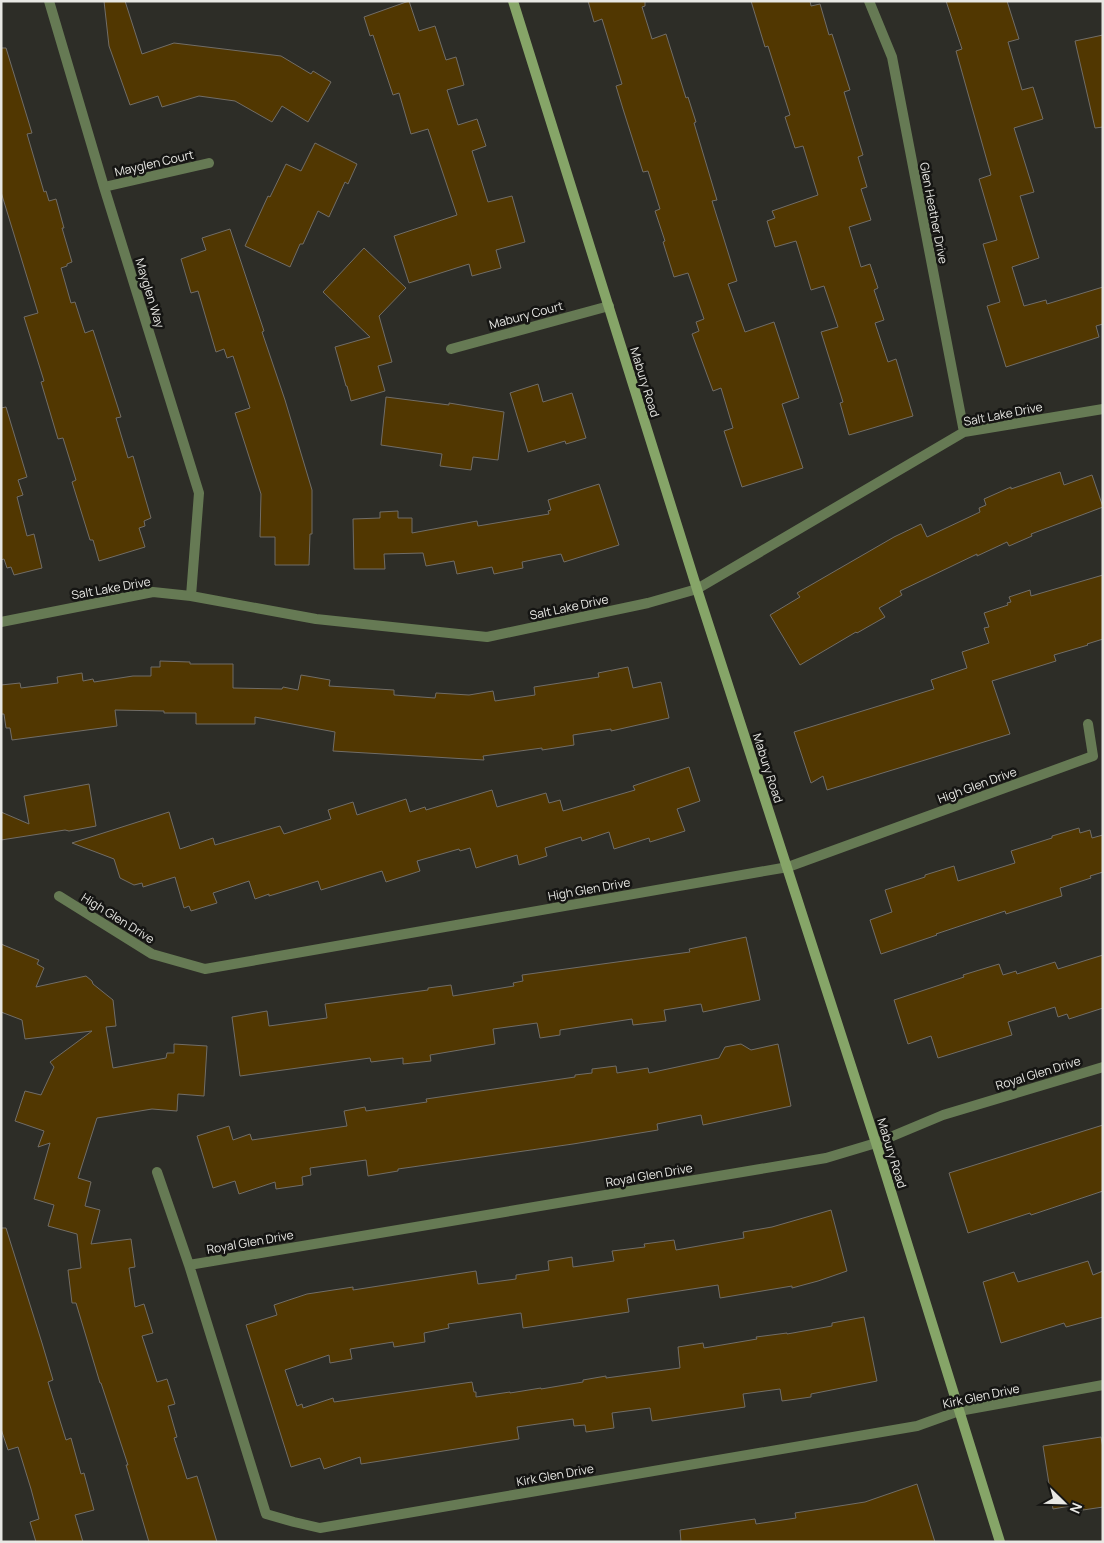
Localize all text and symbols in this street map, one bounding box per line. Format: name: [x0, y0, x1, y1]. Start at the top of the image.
street label: Mayglen Court: [113, 146, 195, 180]
street label: Glen Heather Drive: [916, 161, 952, 265]
street label: Mayglen Way: [131, 256, 169, 331]
street label: Mabury Court: [487, 297, 565, 333]
street label: Mabury Road: [626, 345, 664, 419]
street label: Salt Lake Drive: [962, 398, 1044, 430]
street label: Salt Lake Drive: [70, 573, 152, 603]
street label: Salt Lake Drive: [528, 590, 610, 624]
street label: Mabury Road: [749, 731, 787, 805]
street label: High Glen Drive: [935, 763, 1019, 807]
street label: High Glen Drive: [546, 873, 632, 905]
street label: High Glen Drive: [78, 889, 158, 947]
street label: Royal Glen Drive: [993, 1052, 1083, 1094]
street label: Mabury Road: [873, 1116, 911, 1190]
street label: Royal Glen Drive: [604, 1159, 694, 1191]
street label: Royal Glen Drive: [205, 1226, 295, 1258]
street label: Kirk Glen Drive: [941, 1380, 1021, 1412]
street label: Kirk Glen Drive: [515, 1460, 595, 1490]
north arrow: [1039, 1478, 1089, 1528]
text: N: [1066, 1500, 1087, 1517]

